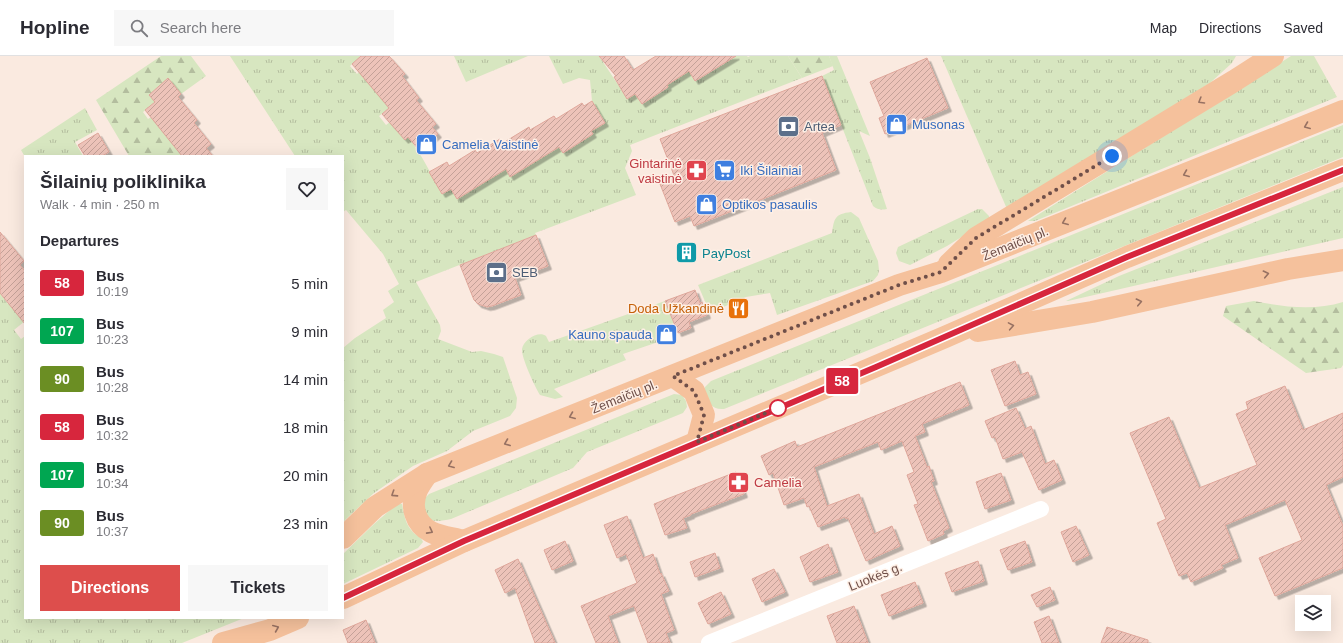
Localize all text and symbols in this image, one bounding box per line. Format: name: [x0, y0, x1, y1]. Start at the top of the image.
search box: [114, 10, 394, 46]
text: Hopline: [20, 17, 90, 38]
icon: search: [128, 17, 150, 39]
text: Search here: [160, 19, 241, 36]
text: Map: [1150, 20, 1177, 36]
text: Directions: [1199, 20, 1261, 36]
text: Saved: [1283, 20, 1323, 36]
one-way arrow: [1198, 97, 1205, 104]
shop icon: Musonas: [884, 111, 910, 137]
bank icon: Artea: [776, 113, 802, 139]
place label: Musonas: [912, 117, 965, 132]
place label: Artea: [804, 119, 836, 134]
one-way arrow: [1303, 121, 1310, 129]
shop icon: Camelia Vaistinė: [414, 131, 440, 157]
place label: Camelia Vaistinė: [442, 137, 539, 152]
your location: [1102, 146, 1122, 166]
place label: Gintarinė vaistinė: [629, 156, 682, 186]
pharmacy icon: Gintarinė vaistinė: [684, 157, 710, 183]
supermarket icon: Iki Šilainiai: [712, 157, 738, 183]
place label: Iki Šilainiai: [740, 163, 802, 178]
button: heart: [286, 168, 328, 210]
one-way arrow: [1183, 169, 1191, 177]
text: Šilainių poliklinika: [40, 171, 206, 192]
shop icon: Optikos pasaulis: [693, 191, 719, 217]
text: Walk · 4 min · 250 m: [40, 197, 159, 212]
place label: Optikos pasaulis: [722, 197, 818, 212]
one-way arrow: [1062, 218, 1069, 226]
street label: Žemaičių pl.: [980, 223, 1050, 264]
text: Departures: [40, 232, 119, 249]
building icon: PayPost: [673, 240, 699, 266]
place label: PayPost: [702, 246, 751, 261]
bank icon: SEB: [484, 259, 510, 285]
place label: SEB: [512, 265, 538, 280]
text: Bus: [96, 267, 124, 284]
one-way arrow: [1263, 271, 1269, 279]
text: 58: [54, 275, 70, 291]
text: 5 min: [291, 275, 328, 292]
text: 10:19: [96, 284, 129, 299]
restaurant icon: Doda Užkandinė: [726, 295, 752, 321]
one-way arrow: [1136, 298, 1142, 306]
place label: Doda Užkandinė: [628, 301, 724, 316]
text: Bus: [96, 315, 124, 332]
shop icon: Kauno spauda: [654, 321, 680, 347]
one-way arrow: [1008, 322, 1014, 331]
text: 107: [50, 323, 74, 339]
text: 9 min: [291, 323, 328, 340]
place label: Kauno spauda: [568, 327, 653, 342]
text: 10:23: [96, 332, 129, 347]
text: Bus: [96, 363, 124, 380]
line badge: 58: [824, 368, 860, 394]
text: 90: [54, 371, 70, 387]
text: 14 min: [283, 371, 328, 388]
text: 58: [834, 373, 850, 389]
street label: Žemaičių pl.: [589, 376, 659, 417]
text: 10:28: [96, 380, 129, 395]
unlabelled marker: [769, 399, 787, 417]
text: Bus: [96, 411, 124, 428]
one-way arrow: [569, 412, 576, 420]
text: 58: [54, 419, 70, 435]
text: 18 min: [283, 419, 328, 436]
text: 10:32: [96, 428, 129, 443]
one-way arrow: [504, 438, 511, 446]
text: Bus: [96, 459, 124, 476]
one-way arrow: [448, 460, 456, 468]
text: 107: [50, 467, 74, 483]
text: 20 min: [283, 467, 328, 484]
pharmacy icon: Camelia: [725, 469, 751, 495]
place label: Camelia: [754, 475, 802, 490]
text: 10:34: [96, 476, 129, 491]
one-way arrow: [391, 490, 398, 497]
text: Bus: [96, 507, 124, 524]
text: 90: [54, 515, 70, 531]
text: 23 min: [283, 515, 328, 532]
text: 10:37: [96, 524, 129, 539]
one-way arrow: [426, 526, 434, 534]
street label: Luokės g.: [846, 559, 904, 594]
button: Directions: [40, 565, 180, 611]
button: Tickets: [188, 565, 328, 611]
map controls: [1295, 595, 1331, 631]
button: layers: [1295, 595, 1331, 631]
one-way arrow: [271, 625, 279, 633]

